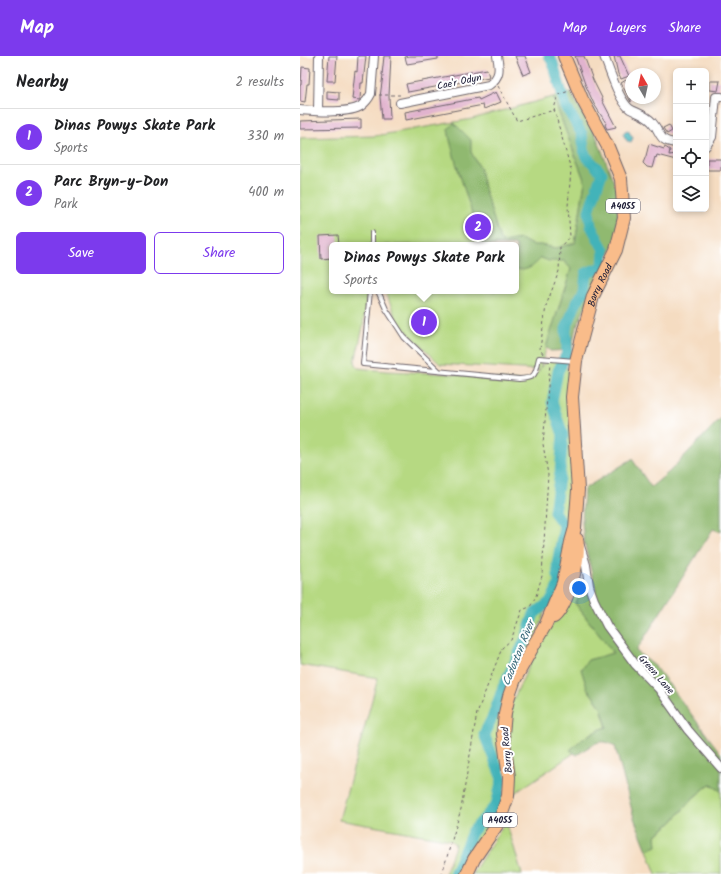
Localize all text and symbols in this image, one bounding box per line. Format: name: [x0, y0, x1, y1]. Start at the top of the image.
text: Map: [20, 13, 54, 43]
text: Map: [563, 17, 587, 39]
text: Layers: [609, 17, 647, 39]
text: Share: [669, 17, 701, 39]
north arrow: [625, 68, 661, 104]
map controls: [673, 68, 709, 212]
button: +: [673, 68, 709, 104]
text: Nearby: [16, 69, 68, 96]
street label: Cae'r Odyn: [435, 69, 483, 94]
text: 2 results: [236, 72, 284, 93]
button: −: [673, 104, 709, 140]
text: Dinas Powys Skate Park: [54, 114, 215, 138]
text: 1: [27, 126, 31, 147]
text: 330 m: [247, 126, 284, 147]
text: Sports: [54, 138, 88, 159]
button: locate: [673, 140, 709, 176]
text: Parc Bryn-y-Don: [54, 170, 168, 194]
button: layers: [673, 176, 709, 212]
text: 2: [25, 182, 33, 203]
text: 400 m: [248, 182, 284, 203]
text: Park: [54, 194, 78, 215]
road number: A4055: [606, 199, 640, 213]
pin: 2: [465, 212, 491, 242]
button: Save: [16, 232, 146, 274]
button: Share: [154, 232, 284, 274]
popup: [329, 242, 519, 294]
text: Dinas Powys Skate Park: [344, 246, 504, 270]
street label: Barry Road: [584, 260, 618, 309]
text: Sports: [344, 270, 377, 291]
pin: 1: [411, 307, 437, 337]
your location: [569, 578, 589, 598]
water label: Cadoxton River: [498, 616, 541, 689]
street label: Green Lane: [635, 651, 678, 698]
street label: Barry Road: [497, 725, 517, 774]
road number: A4055: [483, 813, 517, 827]

